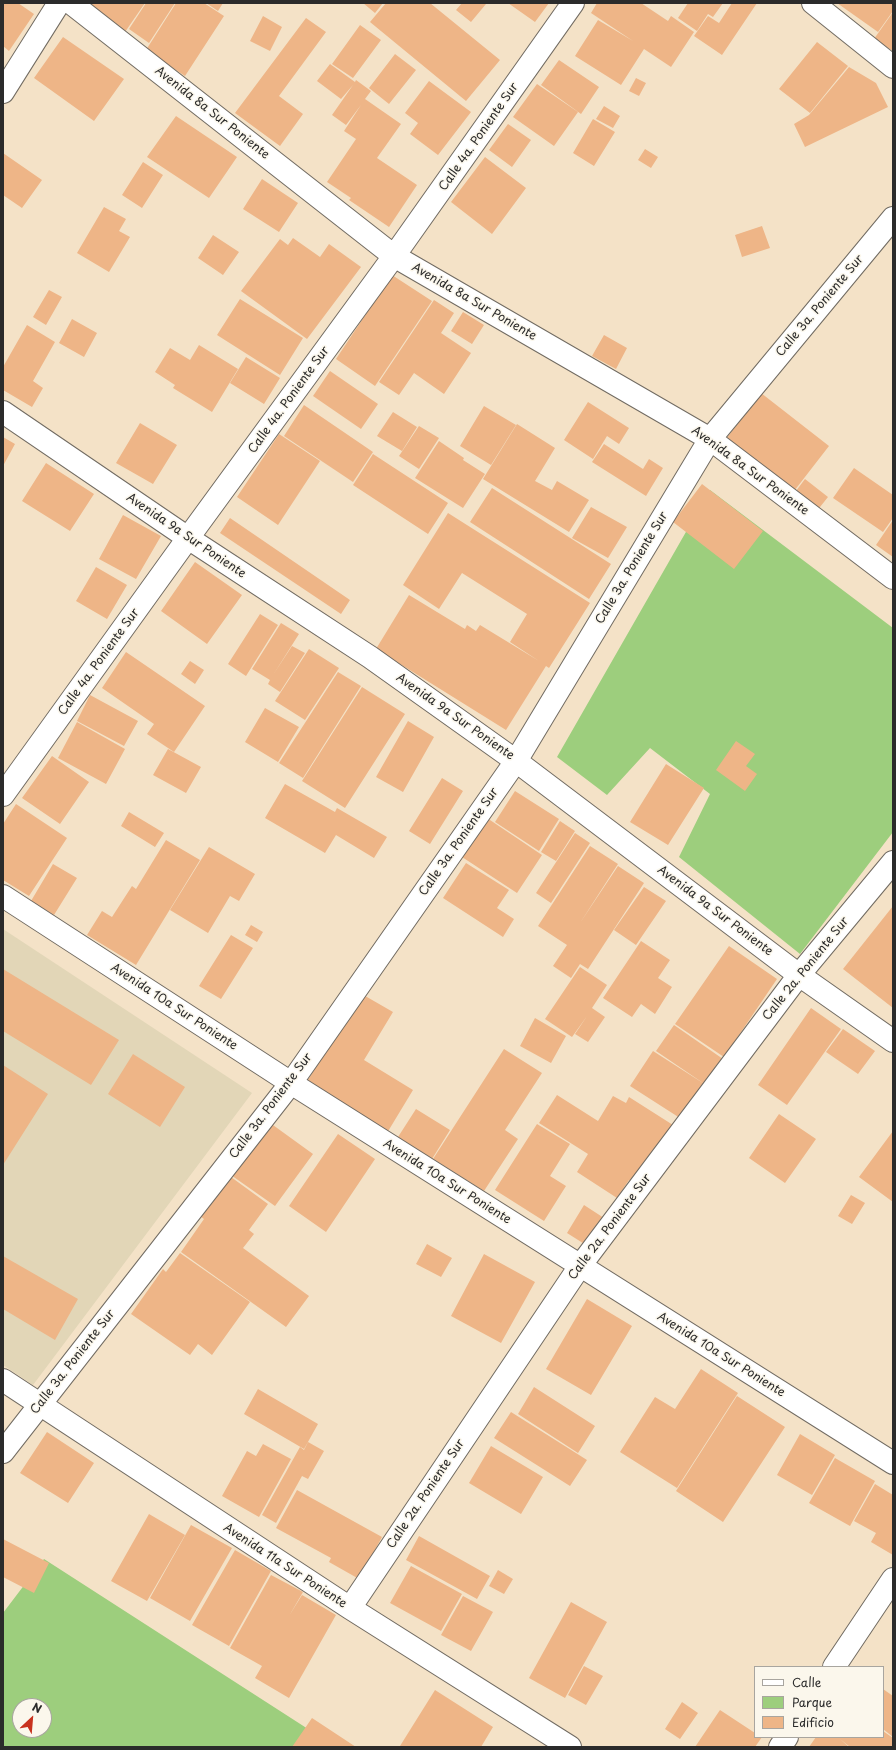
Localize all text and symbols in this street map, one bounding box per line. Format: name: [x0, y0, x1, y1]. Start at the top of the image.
street label: Avenida 8a Sur Poniente: [152, 64, 272, 162]
street label: Calle 4a. Poniente Sur: [436, 80, 522, 194]
street label: Calle 3a. Poniente Sur: [773, 252, 867, 360]
street label: Avenida 8a Sur Poniente: [409, 260, 539, 344]
street label: Calle 4a. Poniente Sur: [245, 344, 333, 456]
street label: Avenida 8a Sur Poniente: [689, 424, 811, 518]
street label: Avenida 9a Sur Poniente: [124, 491, 248, 581]
street label: Calle 3a. Poniente Sur: [593, 509, 671, 627]
street label: Calle 4a. Poniente Sur: [55, 606, 143, 718]
street label: Avenida 9a Sur Poniente: [393, 671, 517, 763]
street label: Calle 3a. Poniente Sur: [416, 785, 502, 899]
street label: Avenida 9a Sur Poniente: [654, 863, 776, 959]
street label: Calle 2a. Poniente Sur: [760, 914, 852, 1024]
street label: Avenida 10a Sur Poniente: [108, 961, 240, 1053]
street label: Calle 3a. Poniente Sur: [227, 1050, 315, 1162]
street label: Avenida 10a Sur Poniente: [380, 1137, 514, 1227]
street label: Calle 2a. Poniente Sur: [566, 1171, 654, 1283]
street label: Calle 3a. Poniente Sur: [28, 1307, 118, 1417]
street label: Avenida 10a Sur Poniente: [654, 1310, 788, 1400]
street label: Calle 2a. Poniente Sur: [384, 1437, 468, 1551]
street label: Avenida 11a Sur Poniente: [221, 1521, 349, 1611]
legend: [754, 1666, 884, 1738]
text: Calle: [792, 1673, 821, 1691]
text: Parque: [792, 1693, 832, 1711]
north arrow: [12, 1698, 52, 1738]
text: N: [29, 1698, 45, 1717]
text: Edificio: [792, 1713, 834, 1731]

